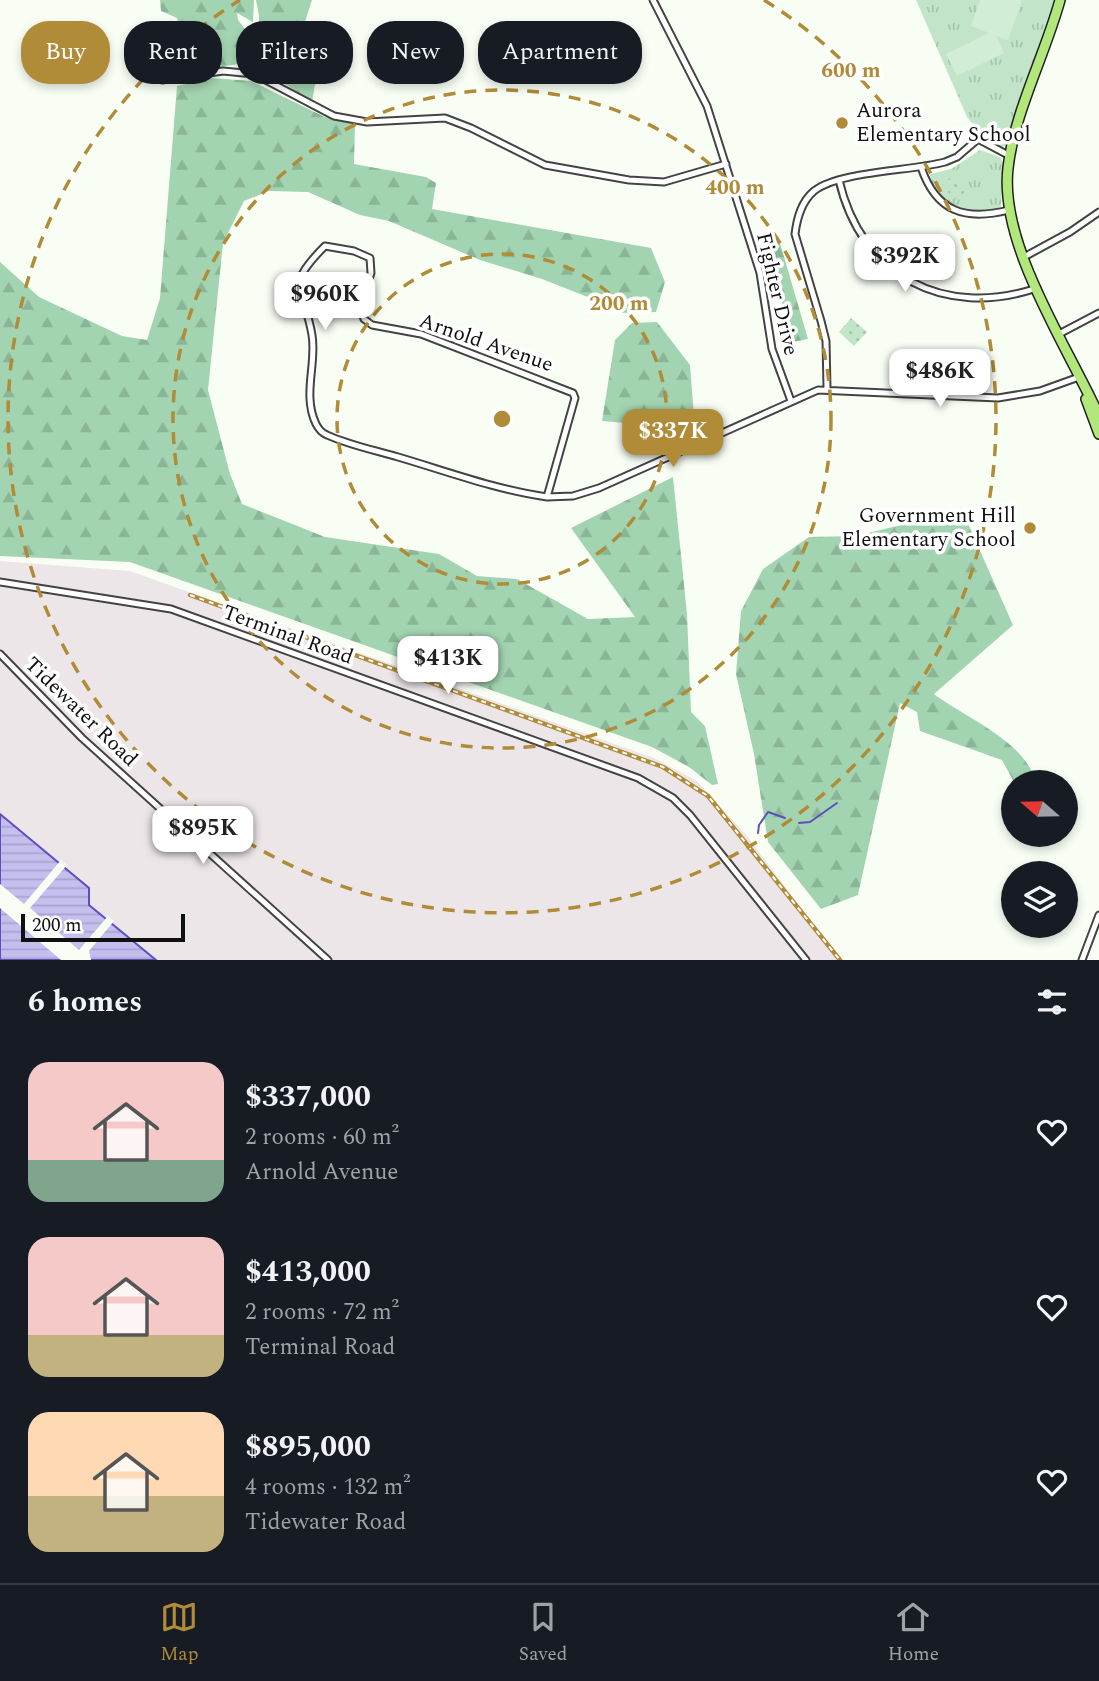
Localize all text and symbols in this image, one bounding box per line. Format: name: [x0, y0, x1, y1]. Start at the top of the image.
chip: Buy: [21, 21, 110, 84]
chip: Rent: [124, 21, 222, 84]
chip: Filters: [236, 21, 353, 84]
chip: New: [367, 21, 464, 84]
chip: Apartment: [478, 21, 642, 84]
text: 600 m: [821, 55, 881, 87]
place label: Aurora Elementary School: [856, 95, 1031, 151]
marker: Aurora Elementary School: [834, 115, 850, 131]
text: 400 m: [705, 172, 765, 204]
street label: Fighter Drive: [747, 229, 807, 359]
pin: $392K: [856, 234, 954, 294]
text: $392K: [870, 239, 940, 274]
pin: $960K: [276, 272, 374, 332]
text: $960K: [290, 277, 360, 312]
text: 200 m: [589, 288, 649, 320]
street label: Arnold Avenue: [415, 305, 557, 381]
pin: $486K: [891, 350, 989, 409]
text: $486K: [905, 354, 975, 389]
centre of rings: [490, 407, 514, 431]
pin: $337K: [624, 410, 722, 469]
text: $337K: [638, 414, 708, 449]
place label: Government Hill Elementary School: [841, 500, 1016, 556]
marker: Government Hill Elementary School: [1022, 520, 1038, 536]
street label: Terminal Road: [218, 597, 358, 673]
pin: $413K: [399, 636, 497, 696]
text: $413K: [413, 641, 483, 676]
street label: Tidewater Road: [17, 649, 145, 775]
north arrow: [1001, 770, 1078, 847]
map controls: [1001, 770, 1078, 938]
pin: $895K: [154, 806, 252, 866]
text: $895K: [168, 811, 238, 846]
button: layers: [1001, 861, 1078, 938]
scale bar: [21, 911, 186, 943]
text: 200 m: [32, 911, 82, 940]
text: 6 homes: [28, 979, 142, 1025]
icon: filters: [1033, 983, 1071, 1021]
text: $337,000: [245, 1074, 371, 1120]
icon: home: [84, 1090, 168, 1174]
icon: heart: [1033, 1113, 1071, 1151]
text: 2 rooms · 60 m²: [245, 1120, 399, 1155]
text: Arnold Avenue: [245, 1155, 398, 1190]
text: $413,000: [245, 1249, 371, 1295]
icon: home: [84, 1265, 168, 1349]
icon: heart: [1033, 1288, 1071, 1326]
text: 2 rooms · 72 m²: [245, 1295, 399, 1330]
text: Terminal Road: [245, 1330, 395, 1365]
text: $895,000: [245, 1424, 371, 1470]
icon: home: [84, 1440, 168, 1524]
icon: heart: [1033, 1463, 1071, 1501]
text: 4 rooms · 132 m²: [245, 1470, 411, 1505]
text: Tidewater Road: [245, 1505, 406, 1540]
tab: Map: [160, 1598, 198, 1669]
tab: Saved: [519, 1598, 567, 1669]
tab: Home: [888, 1598, 939, 1669]

